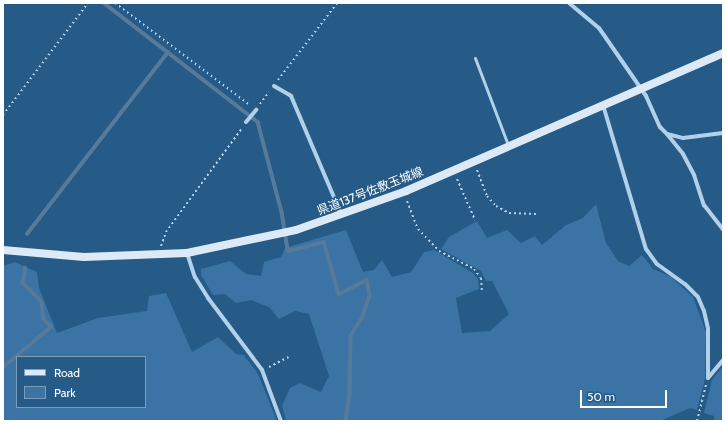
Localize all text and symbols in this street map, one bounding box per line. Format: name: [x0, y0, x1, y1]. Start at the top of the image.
street label: 県道137号佐敷玉城線: [315, 164, 425, 218]
legend: [16, 356, 146, 408]
text: Road: [54, 365, 80, 380]
scale bar: [582, 382, 669, 408]
text: Park: [54, 385, 76, 400]
text: 50 m: [587, 389, 615, 404]

